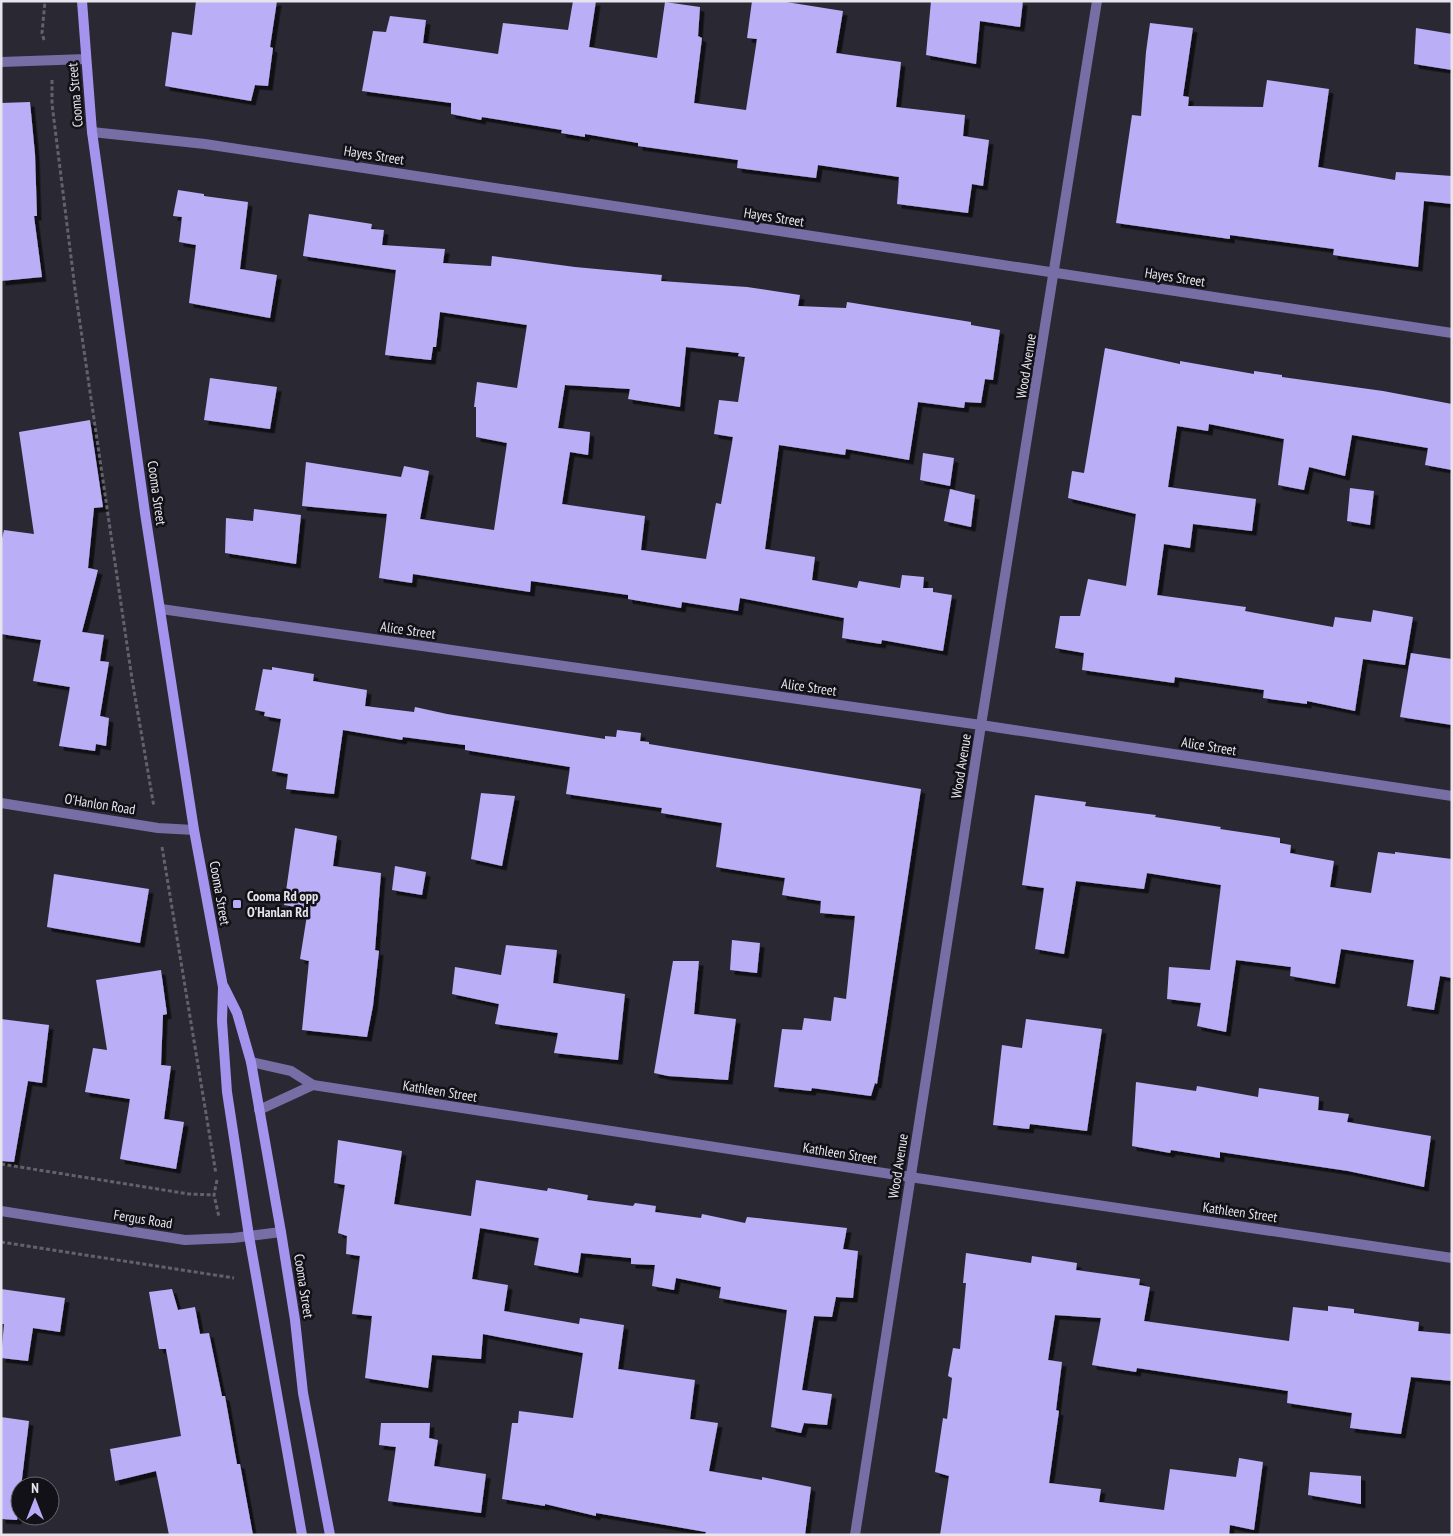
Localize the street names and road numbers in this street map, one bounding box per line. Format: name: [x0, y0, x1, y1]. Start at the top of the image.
street label: Cooma Street: [63, 62, 87, 128]
street label: Hayes Street: [343, 141, 406, 169]
street label: Hayes Street: [743, 203, 806, 231]
street label: Hayes Street: [1144, 263, 1207, 291]
street label: Wood Avenue: [1012, 332, 1040, 400]
street label: Cooma Street: [144, 460, 170, 526]
street label: Alice Street: [379, 617, 437, 643]
street label: Alice Street: [780, 674, 838, 700]
street label: Wood Avenue: [947, 732, 975, 800]
street label: Alice Street: [1180, 733, 1238, 759]
street label: O'Hanlon Road: [63, 790, 137, 818]
street label: Cooma Street: [206, 860, 235, 927]
street label: Kathleen Street: [402, 1076, 479, 1106]
street label: Wood Avenue: [884, 1132, 912, 1200]
street label: Kathleen Street: [802, 1138, 879, 1168]
street label: Kathleen Street: [1202, 1198, 1279, 1226]
street label: Fergus Road: [112, 1205, 174, 1233]
street label: Cooma Street: [290, 1253, 318, 1320]

